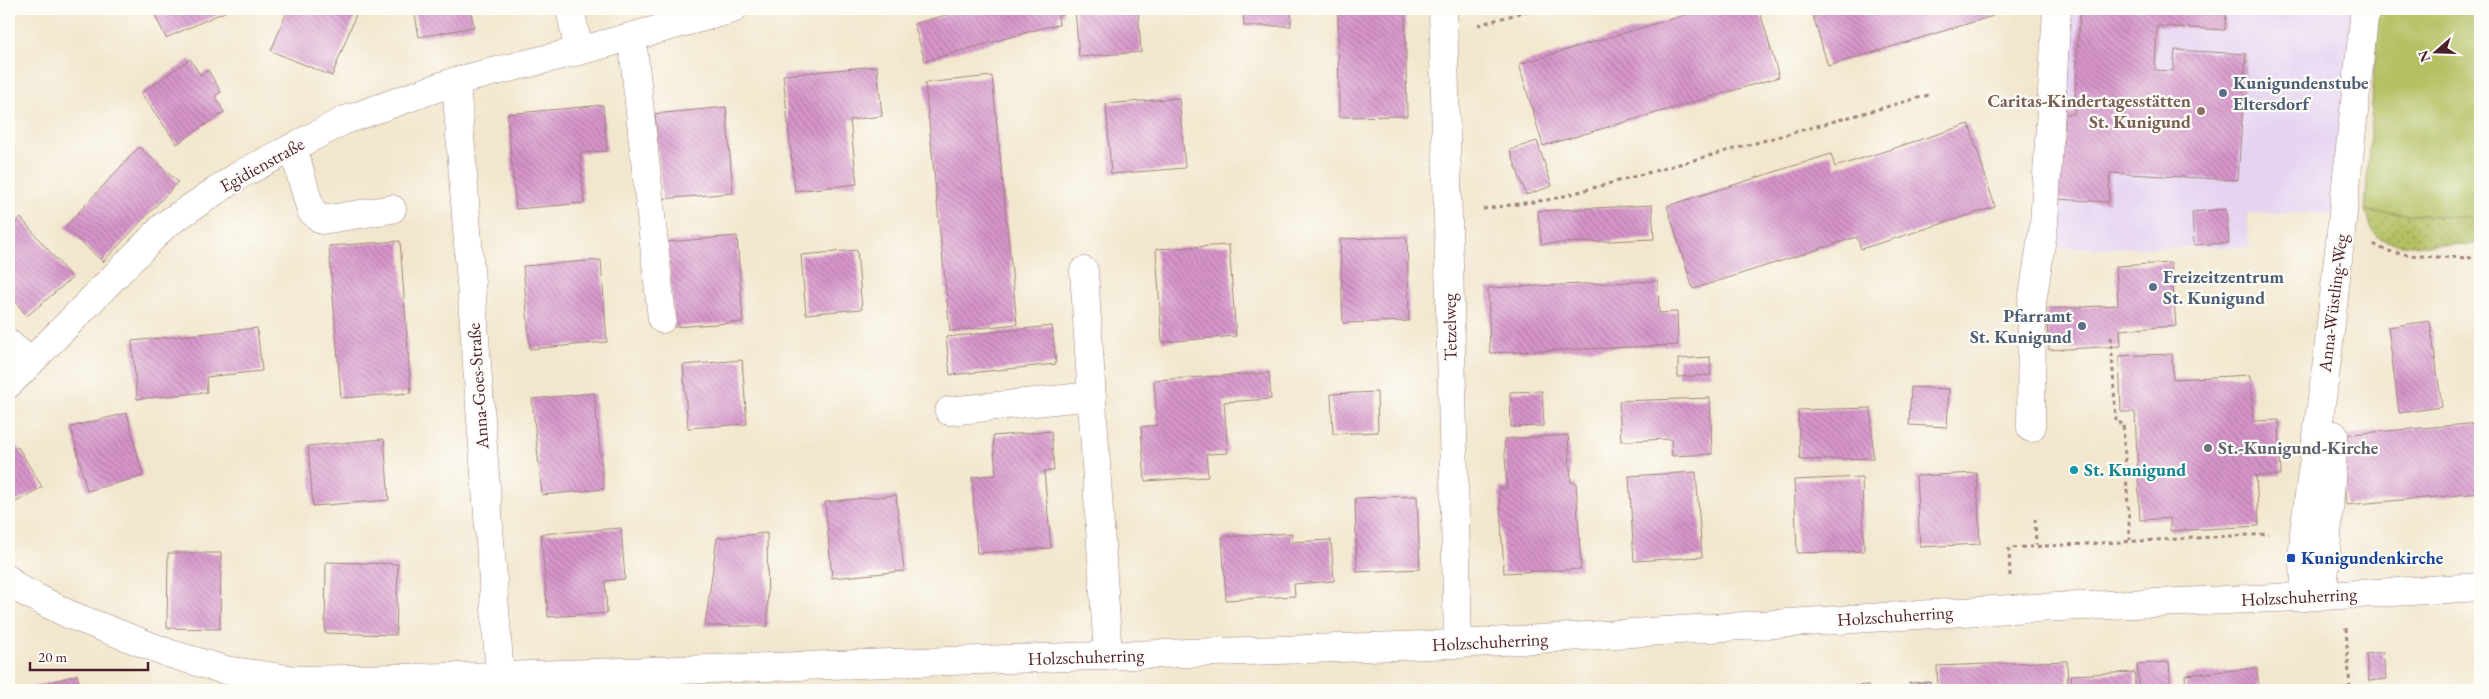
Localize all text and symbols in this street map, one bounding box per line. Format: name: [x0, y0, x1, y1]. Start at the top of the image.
north arrow: [2412, 28, 2462, 78]
text: N: [2413, 47, 2434, 65]
place label: Kunigundenstube Eltersdorf: [2233, 71, 2369, 115]
marker: Kunigundenstube Eltersdorf: [2217, 87, 2229, 99]
place label: Caritas-Kindertagesstätten St. Kunigund: [1987, 89, 2191, 133]
marker: Caritas-Kindertagesstätten St. Kunigund: [2195, 105, 2207, 117]
street label: Egidienstraße: [215, 132, 308, 197]
street label: Anna-Wüstling-Weg: [2312, 232, 2352, 374]
place label: Freizeitzentrum St. Kunigund: [2163, 265, 2284, 309]
marker: Freizeitzentrum St. Kunigund: [2147, 281, 2159, 293]
street label: Tetzelweg: [1437, 293, 1462, 361]
place label: Pfarramt St. Kunigund: [1970, 304, 2072, 348]
marker: Pfarramt St. Kunigund: [2076, 320, 2088, 332]
street label: Anna-Goes-Straße: [462, 322, 493, 451]
place label: St.-Kunigund-Kirche: [2218, 436, 2379, 459]
marker: St.-Kunigund-Kirche: [2202, 442, 2214, 454]
place label: St. Kunigund: [2084, 458, 2186, 481]
marker: St. Kunigund: [2068, 464, 2080, 476]
place label: Kunigundenkirche: [2301, 546, 2444, 569]
marker: Kunigundenkirche: [2285, 552, 2297, 564]
street label: Holzschuherring: [2240, 582, 2358, 611]
street label: Holzschuherring: [1836, 600, 1954, 631]
street label: Holzschuherring: [1431, 627, 1549, 656]
scale bar: [30, 639, 148, 671]
street label: Holzschuherring: [1027, 643, 1145, 670]
text: 20 m: [38, 647, 67, 666]

